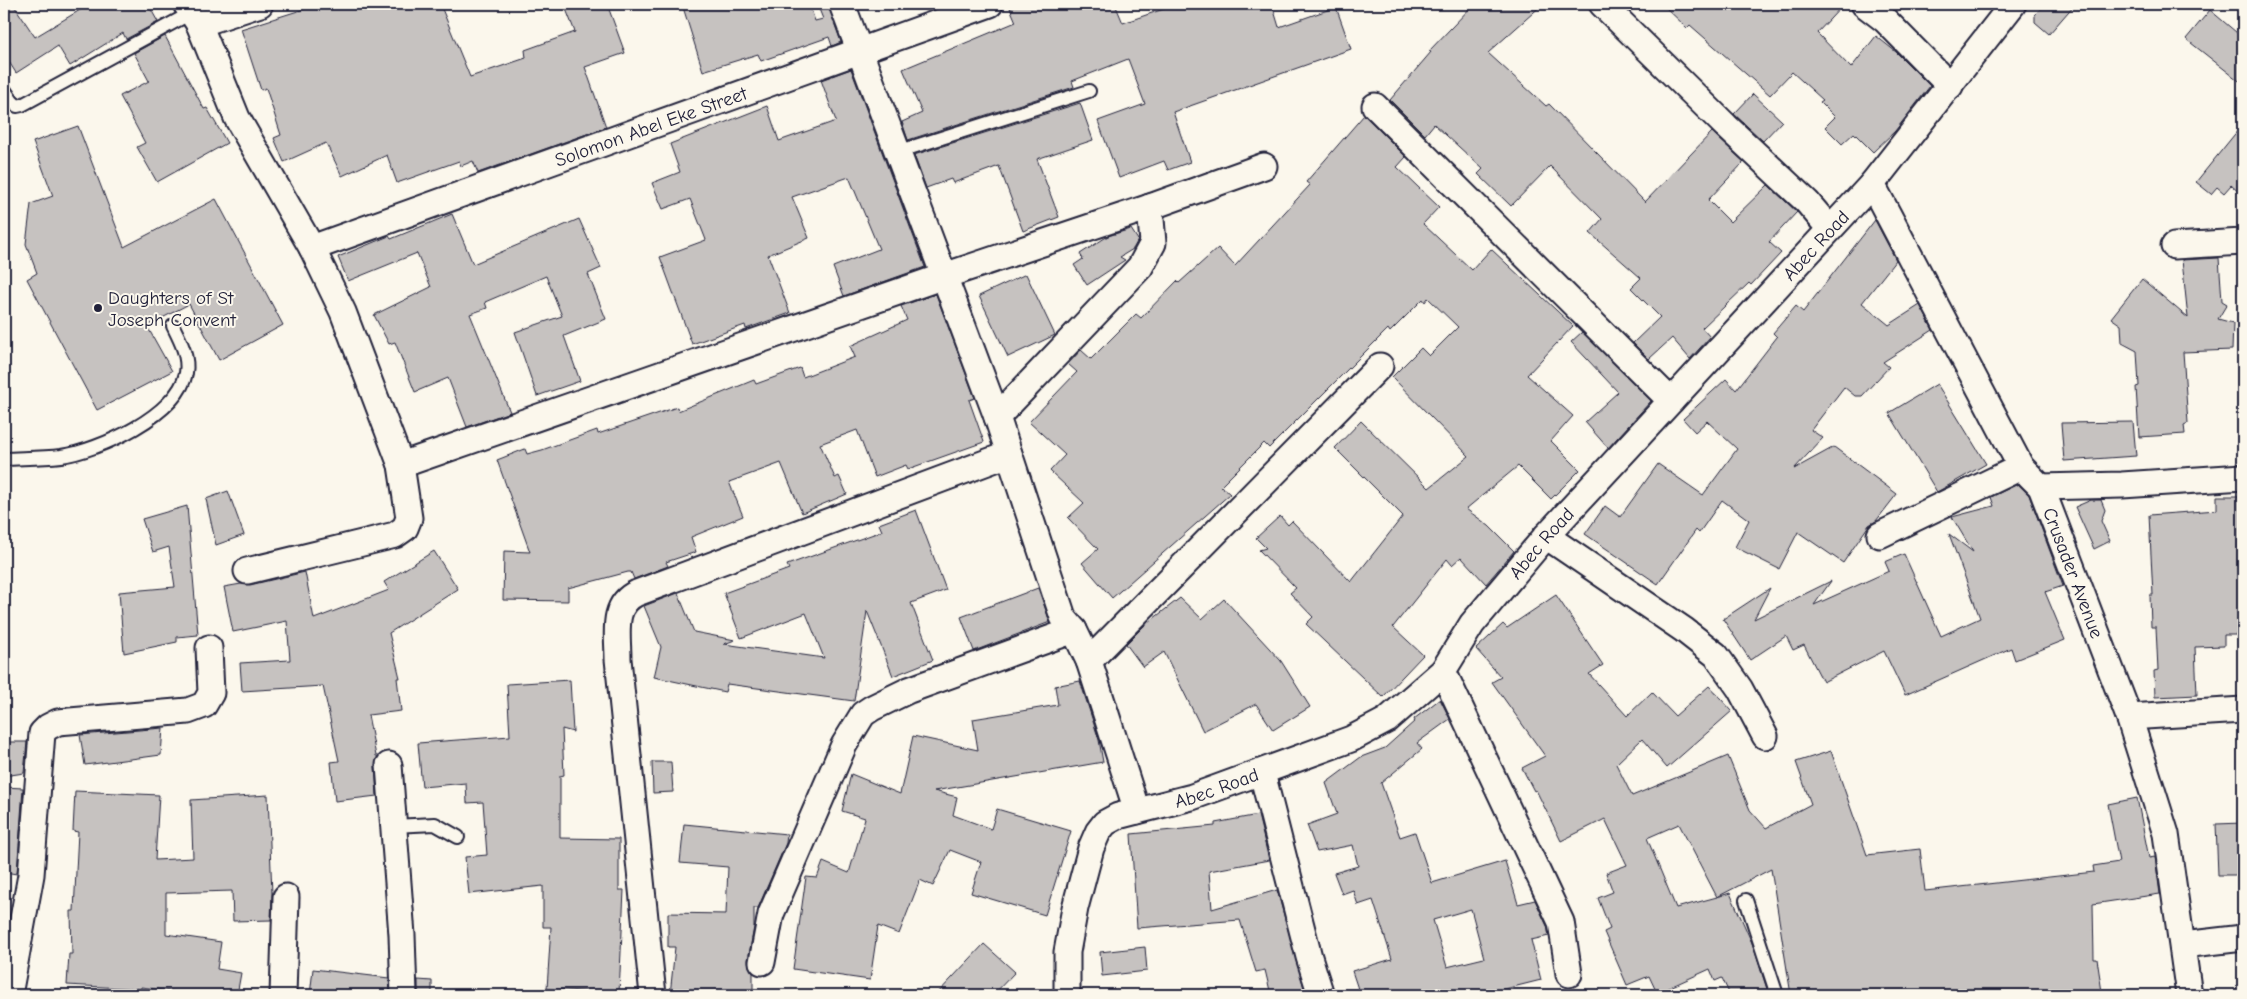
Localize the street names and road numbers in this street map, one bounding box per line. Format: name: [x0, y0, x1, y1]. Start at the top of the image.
street label: Solomon Abel Eke Street: [552, 82, 751, 172]
street label: Abec Road: [1778, 206, 1854, 285]
street label: Abec Road: [1505, 503, 1579, 584]
street label: Crusader Avenue: [2038, 505, 2108, 642]
street label: Abec Road: [1173, 764, 1262, 813]

